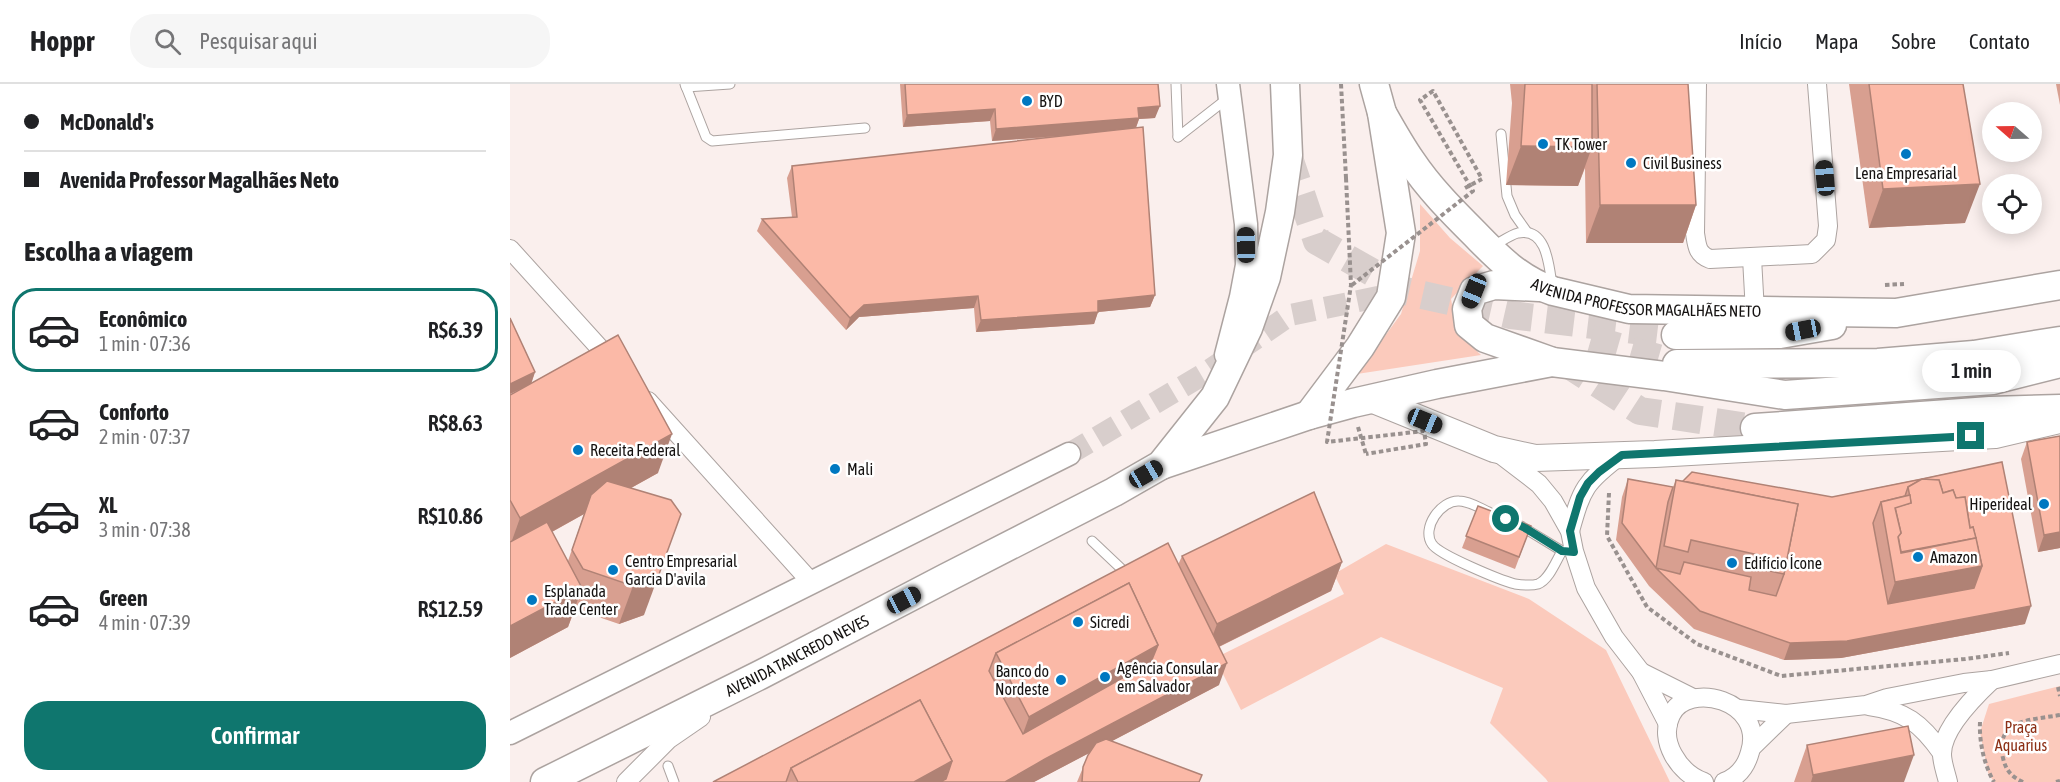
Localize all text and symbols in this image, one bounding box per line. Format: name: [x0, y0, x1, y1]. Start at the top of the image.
search box: [130, 14, 550, 68]
text: Hoppr: [30, 25, 94, 57]
icon: search: [151, 25, 184, 58]
text: Pesquisar aqui: [199, 28, 318, 54]
text: Início: [1739, 29, 1782, 53]
text: Mapa: [1815, 29, 1859, 53]
text: Sobre: [1892, 29, 1936, 53]
text: Contato: [1969, 29, 2030, 53]
place label: BYD: [1039, 92, 1063, 110]
marker: BYD: [1020, 94, 1034, 108]
north arrow: [1982, 102, 2042, 162]
map controls: [1982, 102, 2042, 234]
text: McDonald's: [60, 109, 154, 135]
place label: TK Tower: [1555, 135, 1607, 153]
marker: TK Tower: [1536, 137, 1550, 151]
marker: Lena Empresarial: [1899, 147, 1913, 161]
place label: Civil Business: [1643, 154, 1722, 172]
marker: Civil Business: [1624, 156, 1638, 170]
car: [1814, 159, 1836, 197]
place label: Lena Empresarial: [1855, 164, 1958, 183]
text: Avenida Professor Magalhães Neto: [60, 167, 339, 193]
button: locate: [1982, 174, 2042, 234]
car: [1237, 227, 1255, 263]
text: Escolha a viagem: [24, 236, 193, 267]
car: [1459, 271, 1489, 311]
street label: AVENIDA PROFESSOR MAGALHÃES NETO: [1529, 274, 1761, 320]
icon: car: [27, 303, 81, 357]
text: Econômico: [99, 306, 187, 332]
text: R$6.39: [428, 317, 483, 343]
car: [1784, 318, 1822, 342]
text: 1 min · 07:36: [99, 332, 191, 355]
callout: 1 min: [1922, 349, 2020, 391]
text: 1 min: [1951, 359, 1992, 382]
icon: car: [27, 396, 81, 450]
text: Conforto: [99, 399, 169, 425]
car: [1405, 406, 1445, 436]
text: R$8.63: [428, 410, 483, 436]
route end: [1957, 422, 1984, 449]
text: 2 min · 07:37: [99, 425, 191, 448]
place label: Receita Federal: [590, 441, 681, 459]
marker: Receita Federal: [571, 443, 585, 457]
car: [1126, 457, 1166, 491]
place label: Mali: [847, 460, 873, 478]
marker: Mali: [828, 462, 842, 476]
icon: car: [27, 489, 81, 543]
text: XL: [99, 492, 117, 518]
place label: Hiperideal: [1969, 495, 2033, 514]
marker: Hiperideal: [2037, 497, 2051, 511]
text: R$10.86: [417, 503, 483, 529]
route start: [1492, 505, 1519, 532]
text: 3 min · 07:38: [99, 518, 191, 541]
place label: Amazon: [1930, 548, 1978, 566]
marker: Amazon: [1911, 550, 1925, 564]
place label: Centro Empresarial Garcia D'avila: [625, 552, 738, 588]
place label: Edifício Ícone: [1744, 554, 1822, 572]
marker: Edifício Ícone: [1725, 556, 1739, 570]
marker: Centro Empresarial Garcia D'avila: [606, 563, 620, 577]
icon: car: [27, 582, 81, 636]
place label: Esplanada Trade Center: [544, 582, 618, 618]
car: [884, 584, 924, 616]
text: Green: [99, 585, 148, 611]
marker: Esplanada Trade Center: [525, 593, 539, 607]
text: R$12.59: [417, 596, 483, 622]
text: 4 min · 07:39: [99, 611, 191, 634]
street label: AVENIDA TANCREDO NEVES: [722, 611, 872, 700]
place label: Sicredi: [1090, 613, 1130, 631]
marker: Sicredi: [1071, 615, 1085, 629]
place label: Agência Consular em Salvador: [1117, 659, 1218, 695]
place label: Banco do Nordeste: [995, 662, 1049, 698]
marker: Agência Consular em Salvador: [1098, 670, 1112, 684]
marker: Banco do Nordeste: [1054, 673, 1068, 687]
button: Confirmar: [24, 701, 486, 770]
park label: Praça Aquarius: [1995, 718, 2048, 755]

